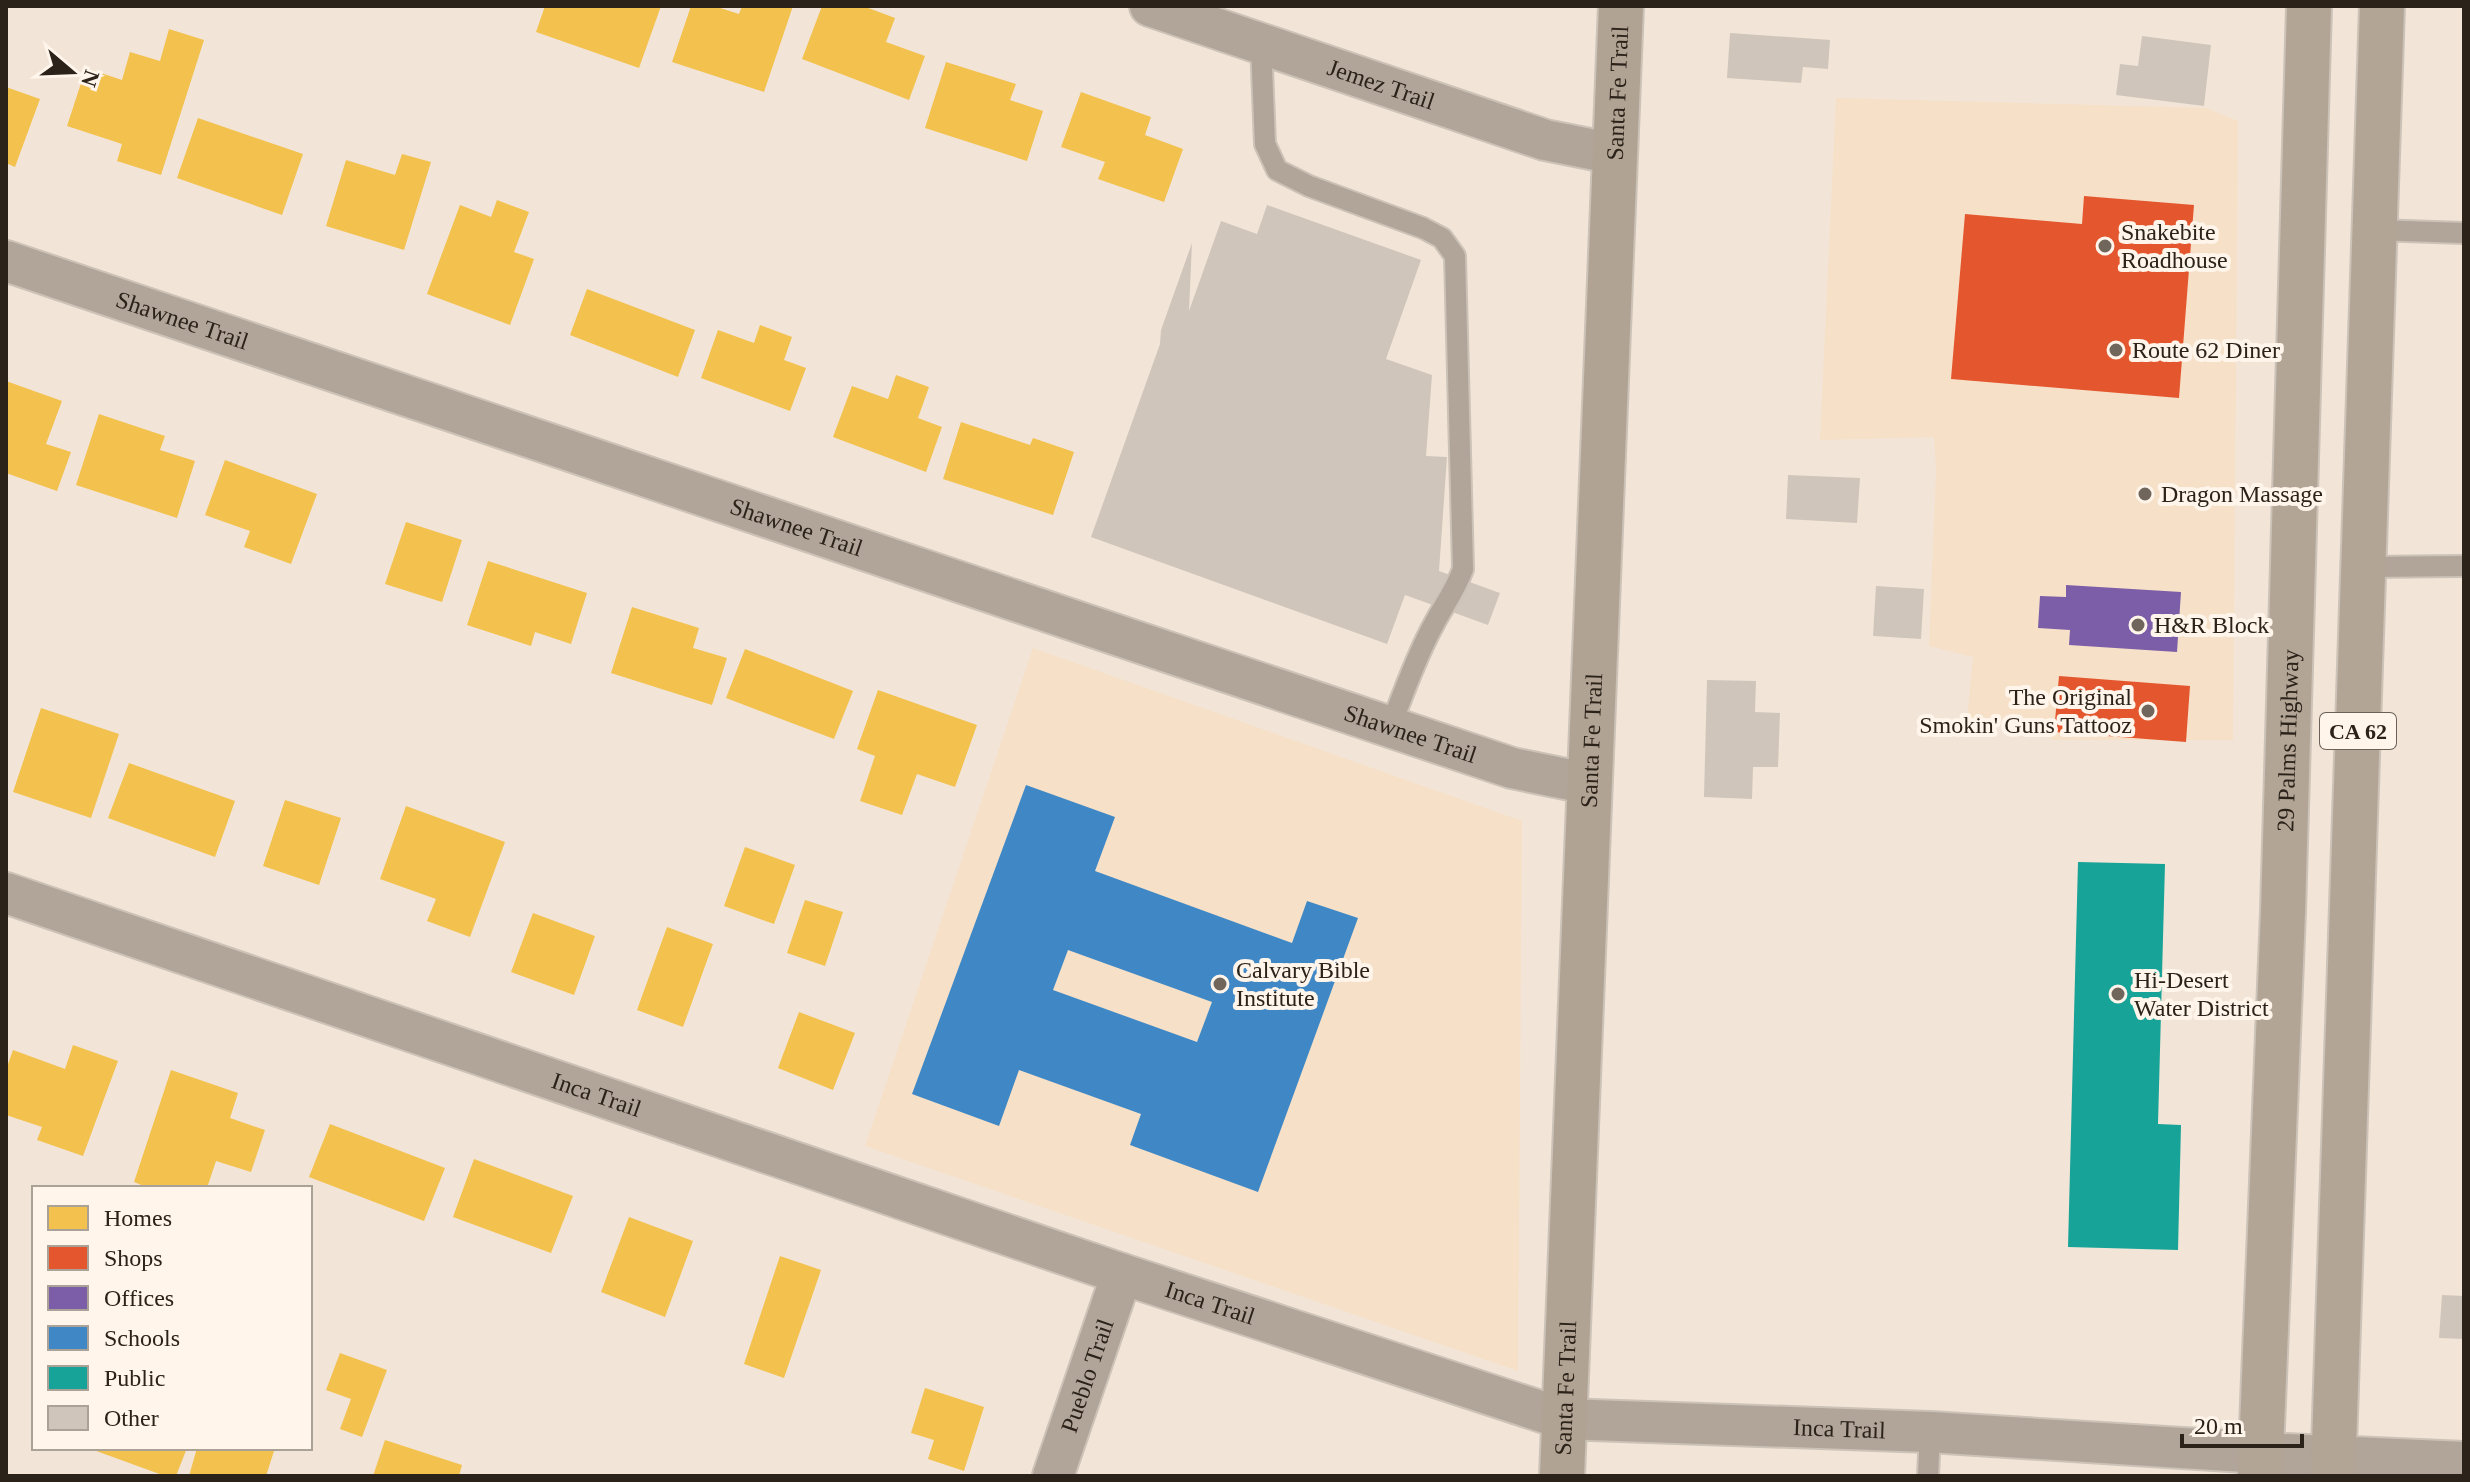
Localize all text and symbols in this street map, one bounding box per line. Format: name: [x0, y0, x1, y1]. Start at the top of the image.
street label: Santa Fe Trail: [1602, 25, 1633, 161]
north arrow: [32, 32, 112, 112]
street label: Jemez Trail: [1324, 54, 1438, 115]
text: N: [76, 67, 105, 90]
place label: Snakebite Roadhouse: [2121, 219, 2228, 273]
marker: Snakebite Roadhouse: [2096, 237, 2114, 255]
street label: Shawnee Trail: [113, 286, 252, 355]
place label: Route 62 Diner: [2132, 337, 2280, 363]
marker: Route 62 Diner: [2107, 341, 2125, 359]
place label: Dragon Massage: [2161, 481, 2323, 507]
marker: Dragon Massage: [2136, 485, 2154, 503]
street label: Shawnee Trail: [727, 493, 866, 562]
place label: H&R Block: [2154, 612, 2269, 638]
marker: H&R Block: [2129, 616, 2147, 634]
street label: 29 Palms Highway: [2272, 649, 2304, 832]
street label: Santa Fe Trail: [1576, 672, 1607, 808]
place label: The Original Smokin' Guns Tattooz: [1919, 684, 2132, 738]
street label: Shawnee Trail: [1341, 699, 1480, 768]
marker: The Original Smokin' Guns Tattooz: [2139, 702, 2157, 720]
road number: CA 62: [2320, 713, 2396, 749]
place label: Calvary Bible Institute: [1236, 957, 1370, 1011]
place label: Hi-Desert Water District: [2134, 967, 2269, 1021]
marker: Calvary Bible Institute: [1211, 975, 1229, 993]
marker: Hi-Desert Water District: [2109, 985, 2127, 1003]
street label: Inca Trail: [548, 1067, 645, 1122]
legend: [32, 1186, 312, 1450]
text: Homes: [104, 1205, 172, 1231]
text: Shops: [104, 1245, 163, 1271]
street label: Inca Trail: [1162, 1276, 1259, 1330]
text: Offices: [104, 1285, 174, 1311]
street label: Pueblo Trail: [1056, 1315, 1119, 1436]
street label: Santa Fe Trail: [1550, 1320, 1581, 1456]
text: Schools: [104, 1325, 180, 1351]
text: Public: [104, 1365, 165, 1391]
scale bar: [2182, 1398, 2302, 1448]
text: Other: [104, 1405, 159, 1431]
text: 20 m: [2194, 1413, 2243, 1439]
street label: Inca Trail: [1793, 1414, 1887, 1443]

